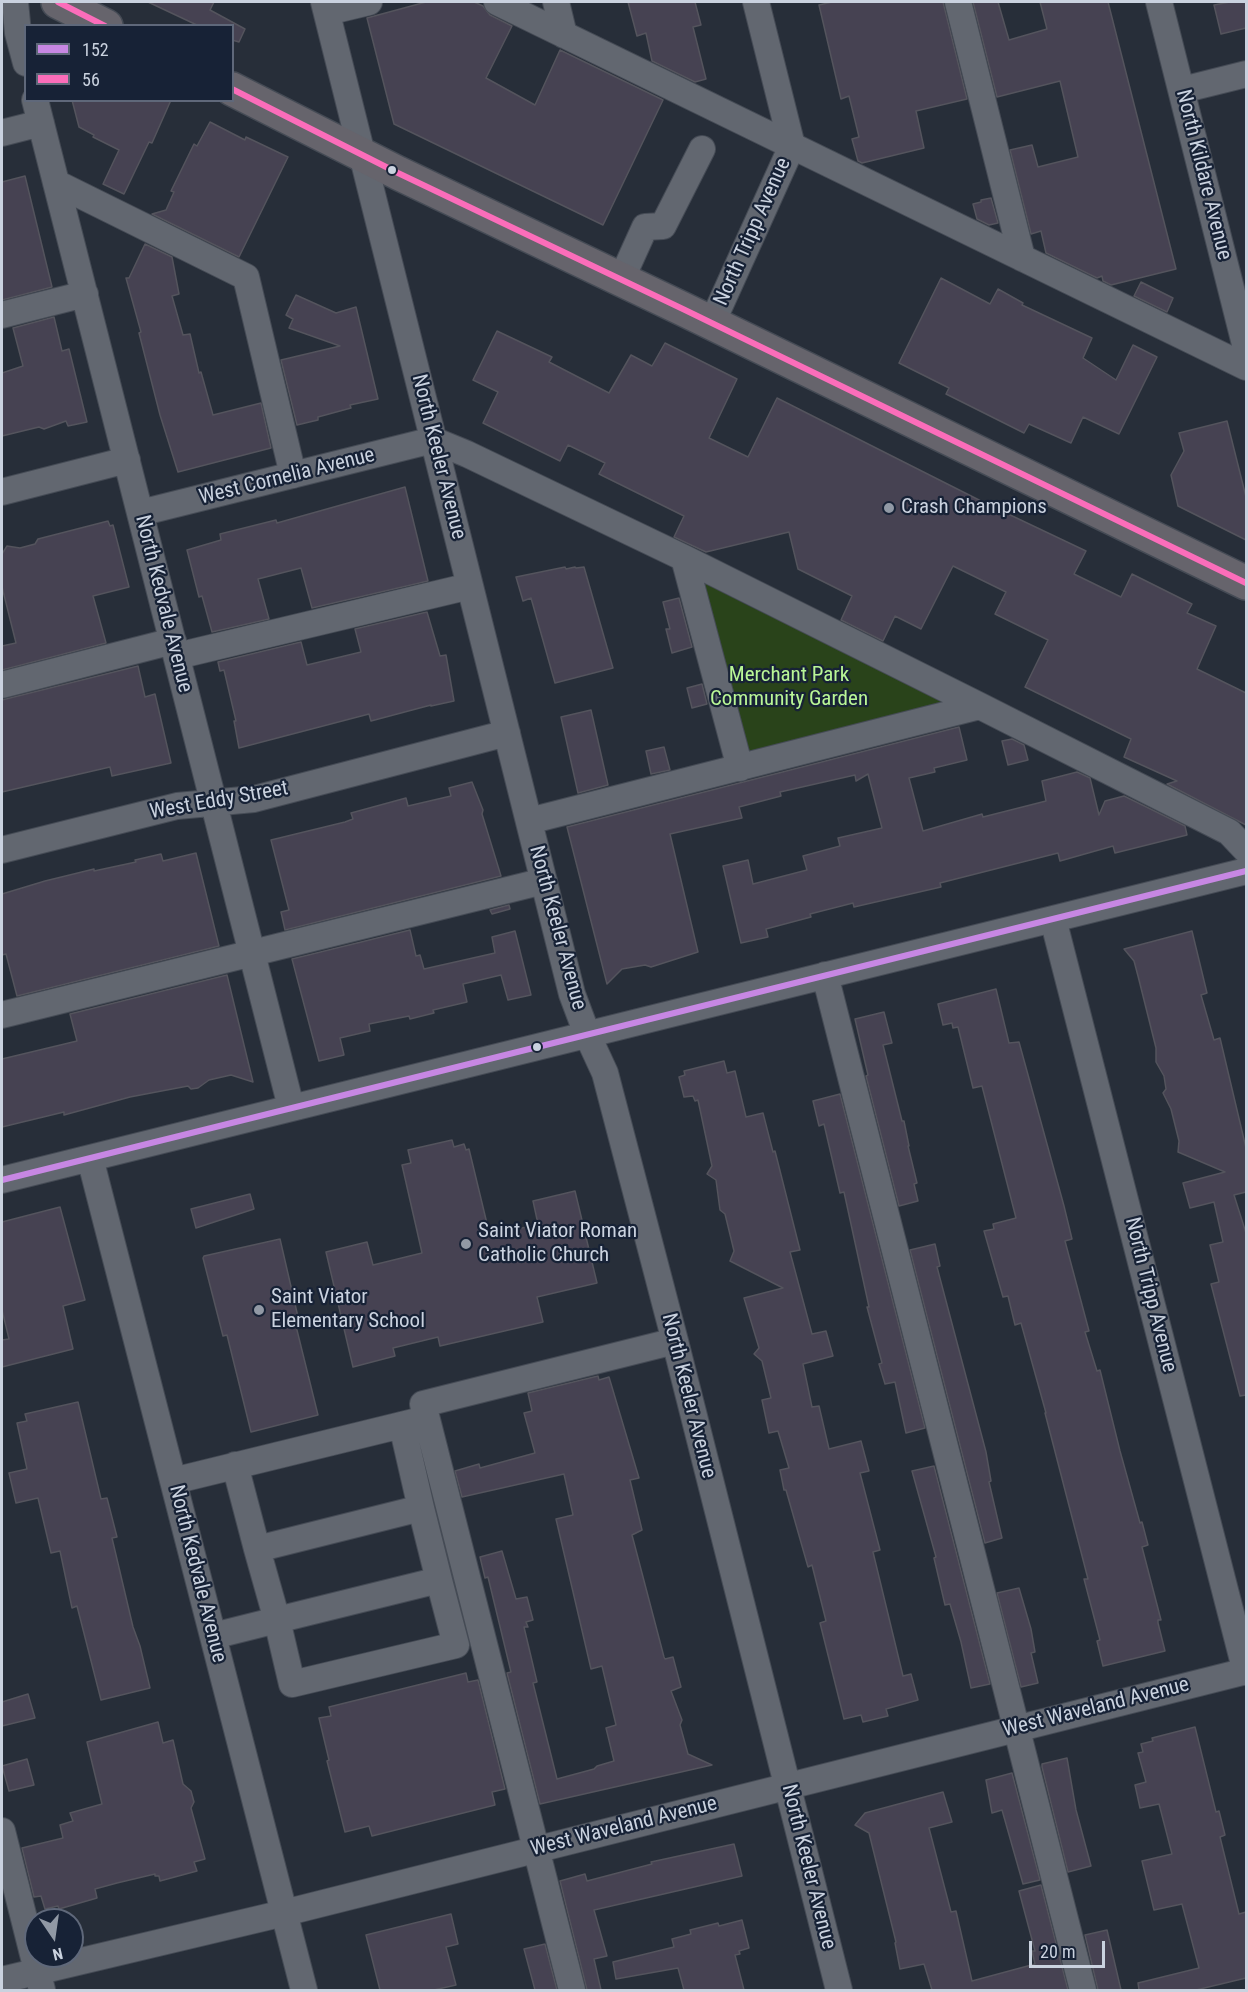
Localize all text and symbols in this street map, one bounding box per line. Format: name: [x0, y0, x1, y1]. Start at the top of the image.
legend: [24, 24, 234, 102]
text: 152: [82, 39, 109, 60]
text: 56: [82, 69, 100, 90]
street label: North Kildare Avenue: [1170, 87, 1236, 263]
street label: North Tripp Avenue: [709, 154, 797, 310]
unlabelled marker: [386, 164, 398, 176]
street label: North Keeler Avenue: [405, 372, 471, 542]
street label: West Cornelia Avenue: [197, 443, 377, 511]
place label: Crash Champions: [901, 495, 1047, 521]
marker: Crash Champions: [882, 501, 896, 515]
street label: North Kedvale Avenue: [129, 513, 197, 695]
park label: Merchant Park Community Garden: [710, 663, 868, 713]
street label: West Eddy Street: [148, 776, 290, 826]
street label: North Keeler Avenue: [523, 843, 591, 1013]
unlabelled marker: [531, 1041, 543, 1053]
street label: North Tripp Avenue: [1119, 1215, 1181, 1375]
place label: Saint Viator Roman Catholic Church: [478, 1219, 637, 1269]
marker: Saint Viator Roman Catholic Church: [459, 1237, 473, 1251]
place label: Saint Viator Elementary School: [271, 1285, 425, 1335]
marker: Saint Viator Elementary School: [252, 1303, 266, 1317]
street label: North Keeler Avenue: [655, 1311, 721, 1481]
street label: North Kedvale Avenue: [163, 1483, 231, 1665]
street label: West Waveland Avenue: [1000, 1673, 1192, 1743]
street label: North Keeler Avenue: [775, 1782, 841, 1952]
street label: West Waveland Avenue: [528, 1792, 720, 1862]
north arrow: [24, 1908, 84, 1968]
scale bar: [1032, 1929, 1108, 1967]
text: 20 m: [1040, 1941, 1075, 1962]
text: N: [51, 1944, 65, 1964]

